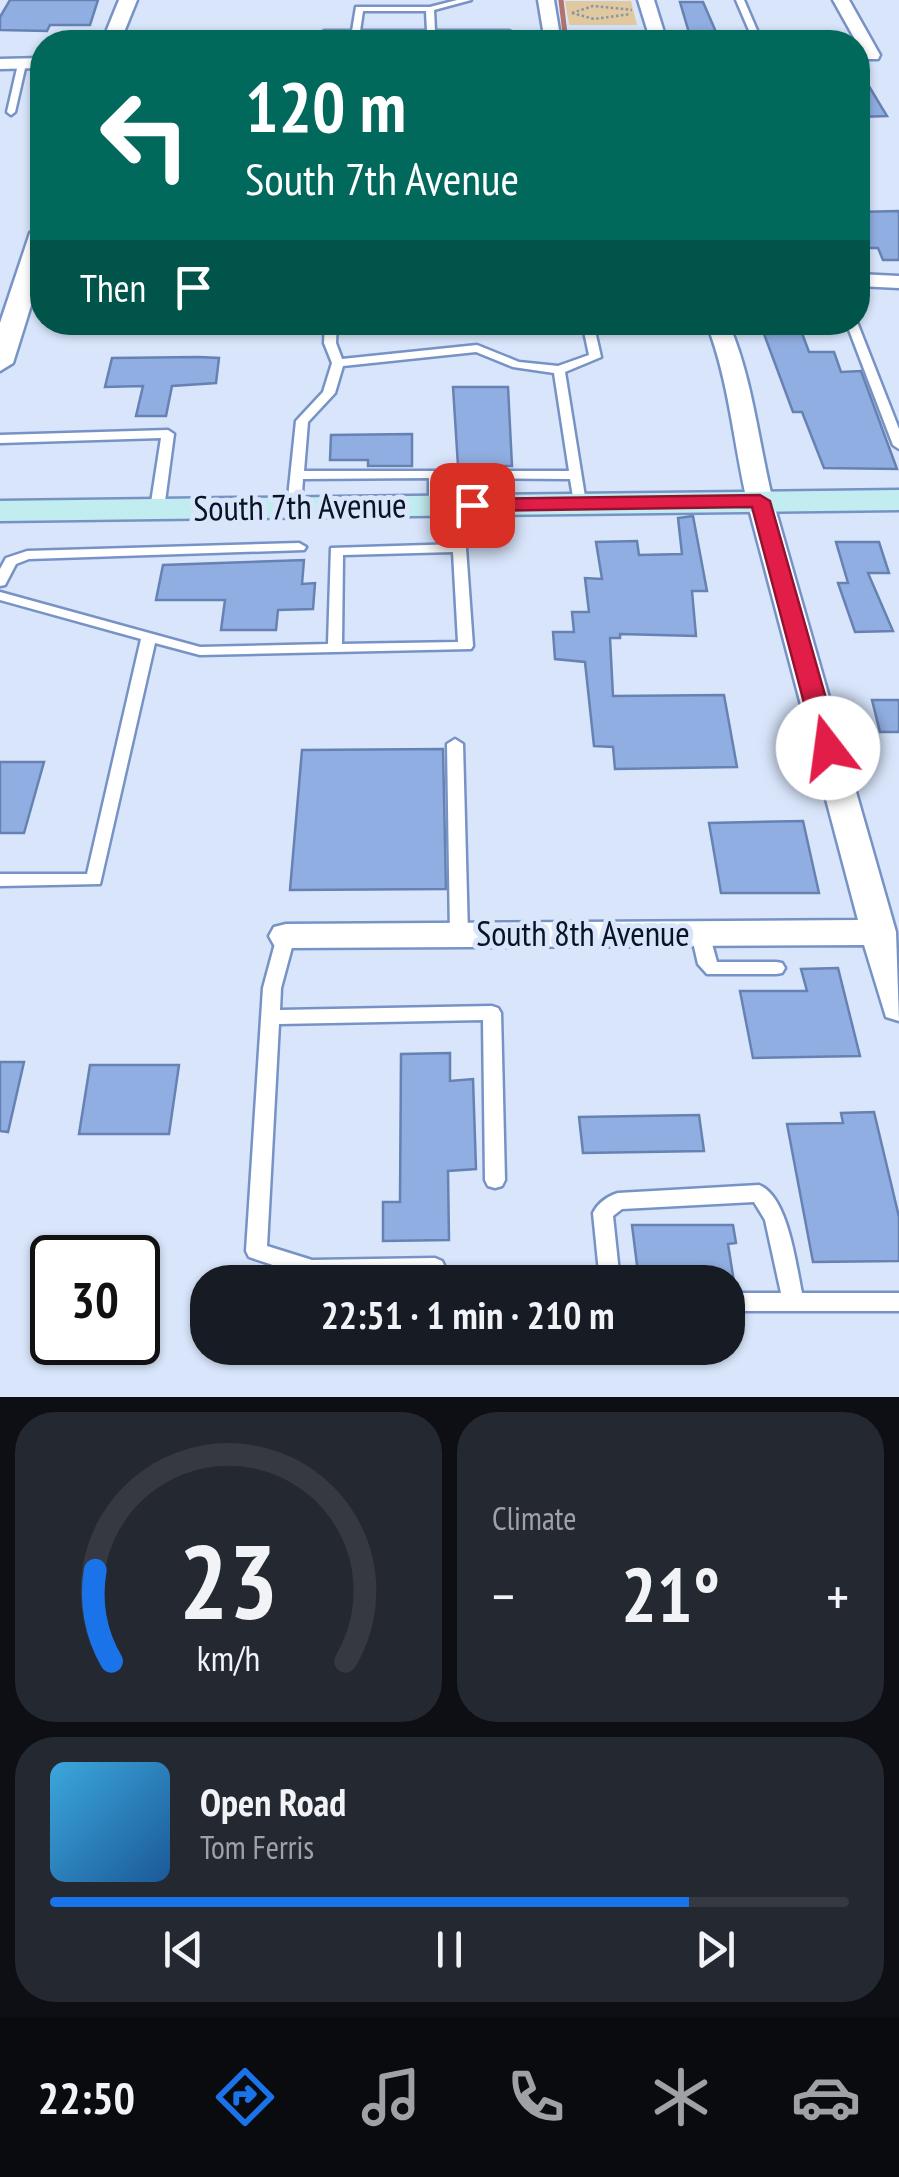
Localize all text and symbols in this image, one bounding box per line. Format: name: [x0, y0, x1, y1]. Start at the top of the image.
text: 120 m: [245, 61, 406, 151]
icon: left: [80, 70, 210, 200]
text: South 7th Avenue: [245, 149, 519, 207]
icon: arrive: [166, 260, 221, 315]
text: Then: [80, 263, 146, 312]
pin: [430, 463, 515, 548]
icon: arrive: [445, 478, 500, 533]
street label: South 7th Avenue: [193, 481, 407, 531]
position arrow: [776, 696, 880, 800]
street label: South 8th Avenue: [476, 910, 690, 956]
speed limit sign: 30: [30, 1235, 160, 1365]
text: 22:51 · 1 min · 210 m: [321, 1290, 614, 1339]
text: Climate: [492, 1497, 576, 1539]
text: 23: [179, 1513, 278, 1648]
text: 21°: [621, 1546, 720, 1643]
text: −: [492, 1560, 515, 1631]
text: +: [826, 1560, 849, 1631]
text: km/h: [197, 1635, 260, 1681]
text: Open Road: [200, 1777, 346, 1826]
text: Tom Ferris: [200, 1826, 314, 1868]
icon: previous: [156, 1922, 211, 1977]
icon: pause: [422, 1922, 477, 1977]
icon: next: [688, 1922, 743, 1977]
icon: directions: [210, 2062, 280, 2132]
icon: music: [356, 2062, 426, 2132]
icon: phone: [501, 2062, 571, 2132]
icon: climate: [646, 2062, 716, 2132]
icon: car: [791, 2062, 861, 2132]
text: 22:50: [38, 2068, 135, 2126]

